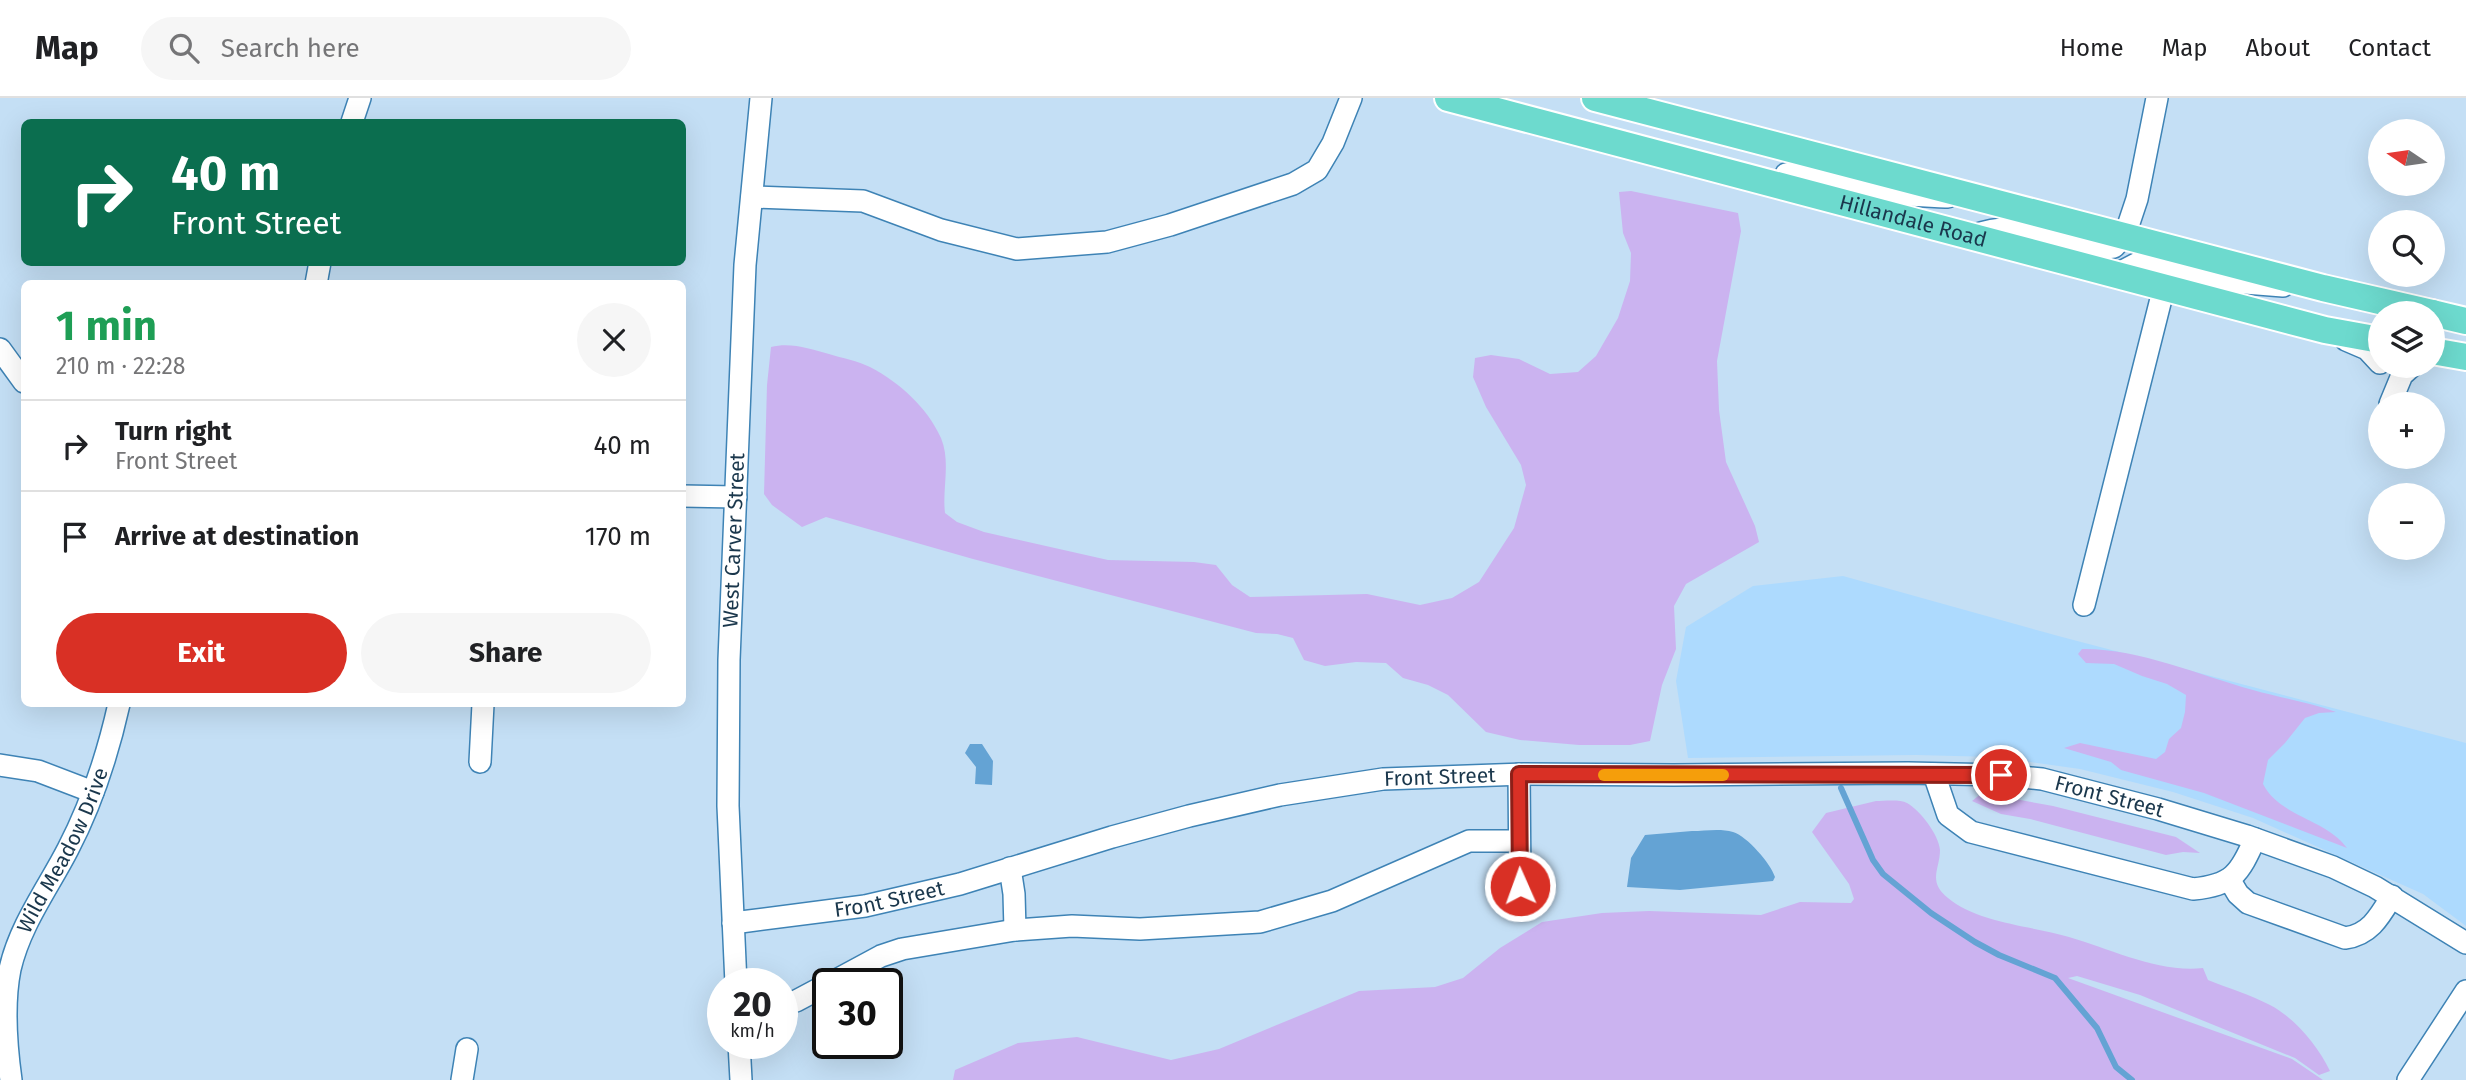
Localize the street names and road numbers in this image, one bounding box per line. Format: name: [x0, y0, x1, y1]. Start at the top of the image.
street label: Hillandale Road: [1836, 189, 1990, 253]
street label: West Carver Street: [717, 452, 750, 628]
street label: Front Street: [1383, 762, 1497, 792]
street label: Wild Meadow Drive: [11, 764, 114, 937]
street label: Front Street: [2052, 770, 2168, 823]
street label: Front Street: [833, 875, 947, 923]

